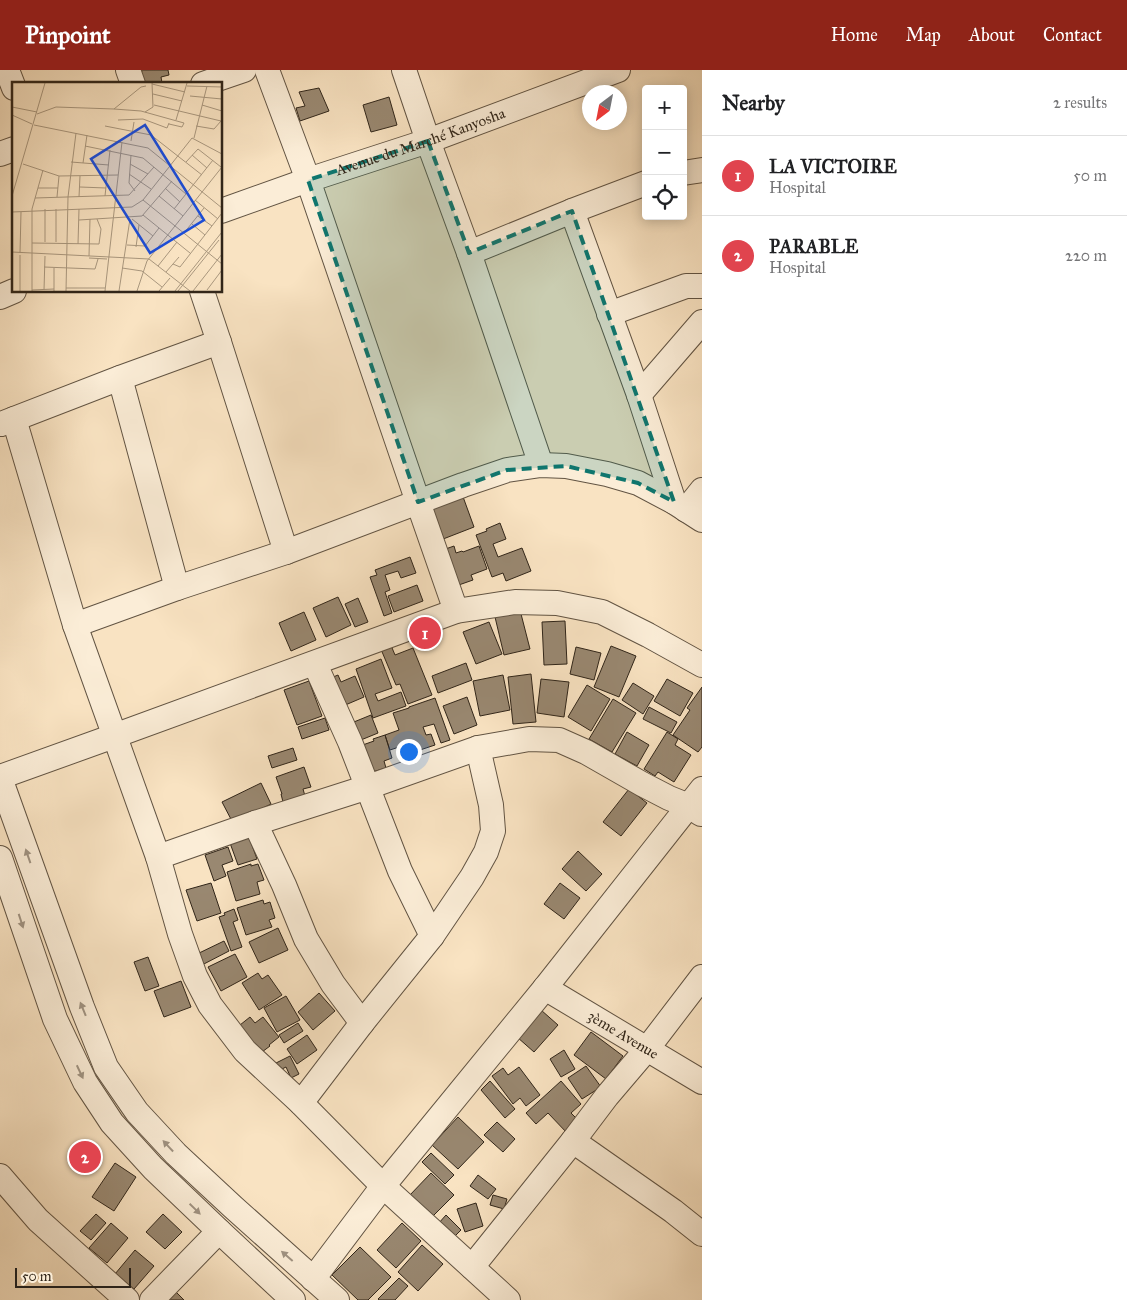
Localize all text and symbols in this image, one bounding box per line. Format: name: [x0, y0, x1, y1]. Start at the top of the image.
text: Pinpoint: [25, 20, 111, 50]
text: Home: [831, 24, 878, 46]
text: Map: [906, 24, 941, 46]
text: About: [969, 24, 1015, 46]
text: Contact: [1043, 24, 1102, 46]
inset map: [12, 82, 222, 292]
north arrow: [582, 85, 627, 130]
map controls: [642, 85, 687, 220]
button: +: [642, 85, 687, 130]
text: Nearby: [722, 90, 785, 116]
text: 2 results: [1053, 93, 1107, 112]
street label: Avenue du Marché Kanyosha: [332, 104, 508, 180]
button: −: [642, 130, 687, 175]
text: LA VICTOIRE: [769, 155, 897, 178]
text: 1: [735, 166, 741, 185]
text: 50 m: [1073, 166, 1107, 185]
button: locate: [642, 175, 687, 220]
text: Hospital: [769, 178, 826, 197]
text: PARABLE: [769, 235, 858, 258]
text: 2: [734, 246, 742, 265]
text: 220 m: [1065, 246, 1107, 265]
text: Hospital: [769, 258, 826, 277]
pin: 1: [409, 614, 441, 652]
your location: [396, 739, 422, 765]
one-way arrow: [24, 849, 31, 864]
one-way arrow: [18, 913, 25, 928]
one-way arrow: [78, 1002, 86, 1017]
street label: 3ème Avenue: [584, 1007, 662, 1063]
one-way arrow: [76, 1065, 84, 1079]
pin: 2: [69, 1138, 101, 1176]
one-way arrow: [162, 1140, 174, 1152]
one-way arrow: [189, 1203, 201, 1215]
one-way arrow: [282, 1250, 294, 1262]
scale bar: [15, 1265, 131, 1288]
text: 50 m: [22, 1268, 51, 1285]

